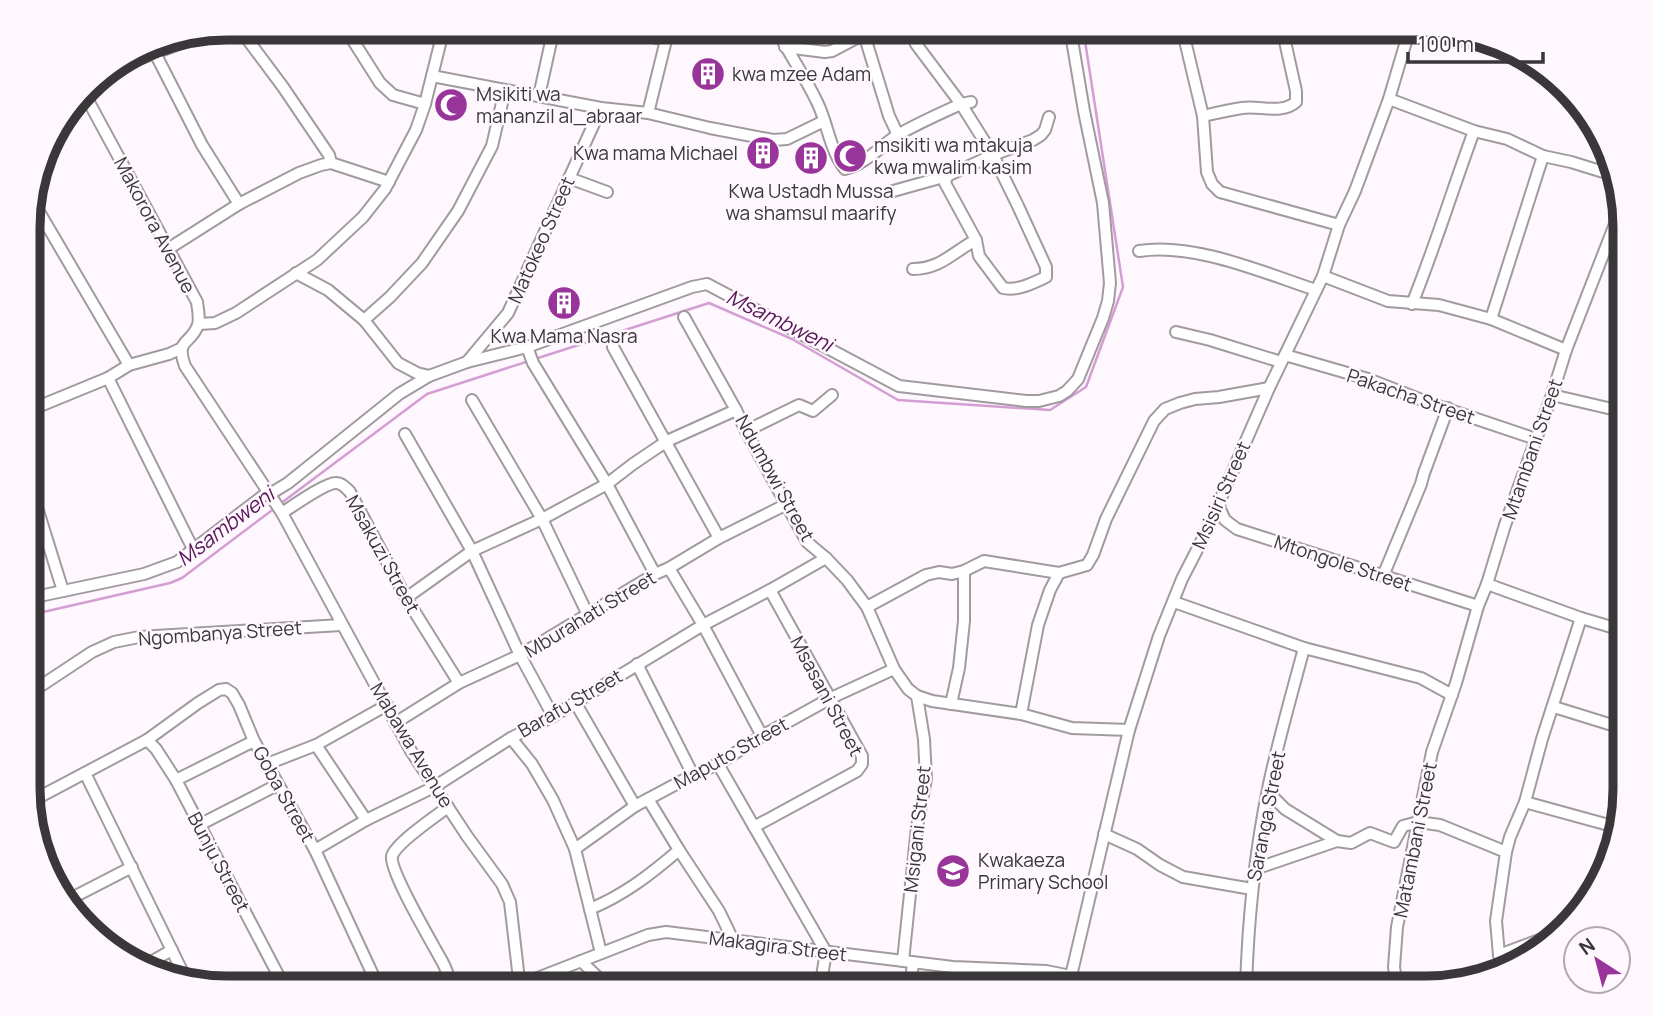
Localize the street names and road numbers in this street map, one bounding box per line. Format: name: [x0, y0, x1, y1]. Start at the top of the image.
street label: Makorora Avenue: [108, 152, 202, 298]
street label: Matokeo Street: [501, 173, 581, 307]
street label: Pakacha Street: [1344, 362, 1478, 430]
street label: Mtambani Street: [1496, 375, 1568, 523]
street label: Ndumbwi Street: [729, 410, 821, 546]
street label: Msisiri Street: [1186, 437, 1256, 553]
street label: Msakuzi Street: [340, 490, 426, 618]
street label: Mtongole Street: [1271, 528, 1415, 598]
street label: Mburahati Street: [519, 564, 661, 664]
street label: Ngombanya Street: [137, 614, 303, 652]
street label: Msasani Street: [784, 631, 870, 761]
street label: Barafu Street: [513, 663, 627, 743]
street label: Mabawa Avenue: [364, 678, 460, 812]
street label: Maputo Street: [669, 711, 793, 795]
street label: Goba Street: [247, 741, 321, 847]
street label: Saranga Street: [1241, 749, 1291, 883]
street label: Matambani Street: [1387, 760, 1443, 920]
street label: Msigani Street: [897, 764, 937, 894]
street label: Bunju Street: [182, 807, 256, 917]
street label: Makagira Street: [708, 925, 848, 967]

